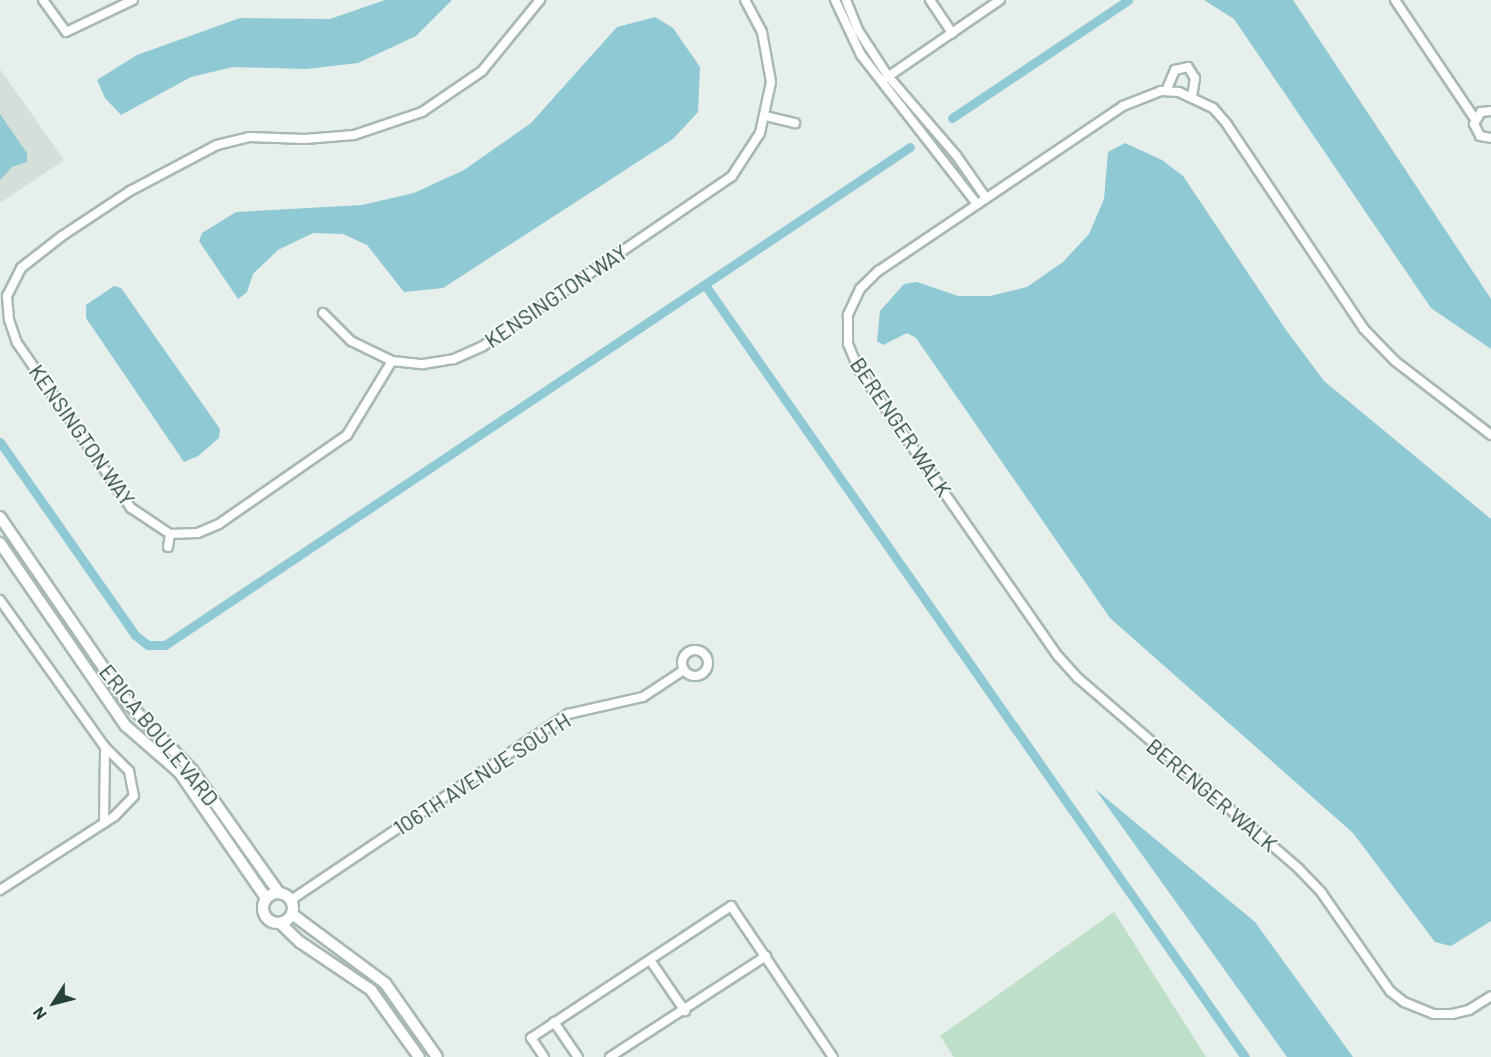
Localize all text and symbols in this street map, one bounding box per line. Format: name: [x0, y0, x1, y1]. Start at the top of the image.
street label: KENSINGTON WAY: [480, 239, 632, 353]
street label: BERENGER WALK: [845, 353, 957, 501]
street label: KENSINGTON WAY: [24, 360, 140, 510]
street label: ERICA BOULEVARD: [94, 659, 224, 811]
street label: 106TH AVENUE SOUTH: [389, 707, 575, 841]
street label: BERENGER WALK: [1142, 733, 1282, 857]
north arrow: [24, 973, 84, 1033]
text: N: [28, 1004, 50, 1024]

